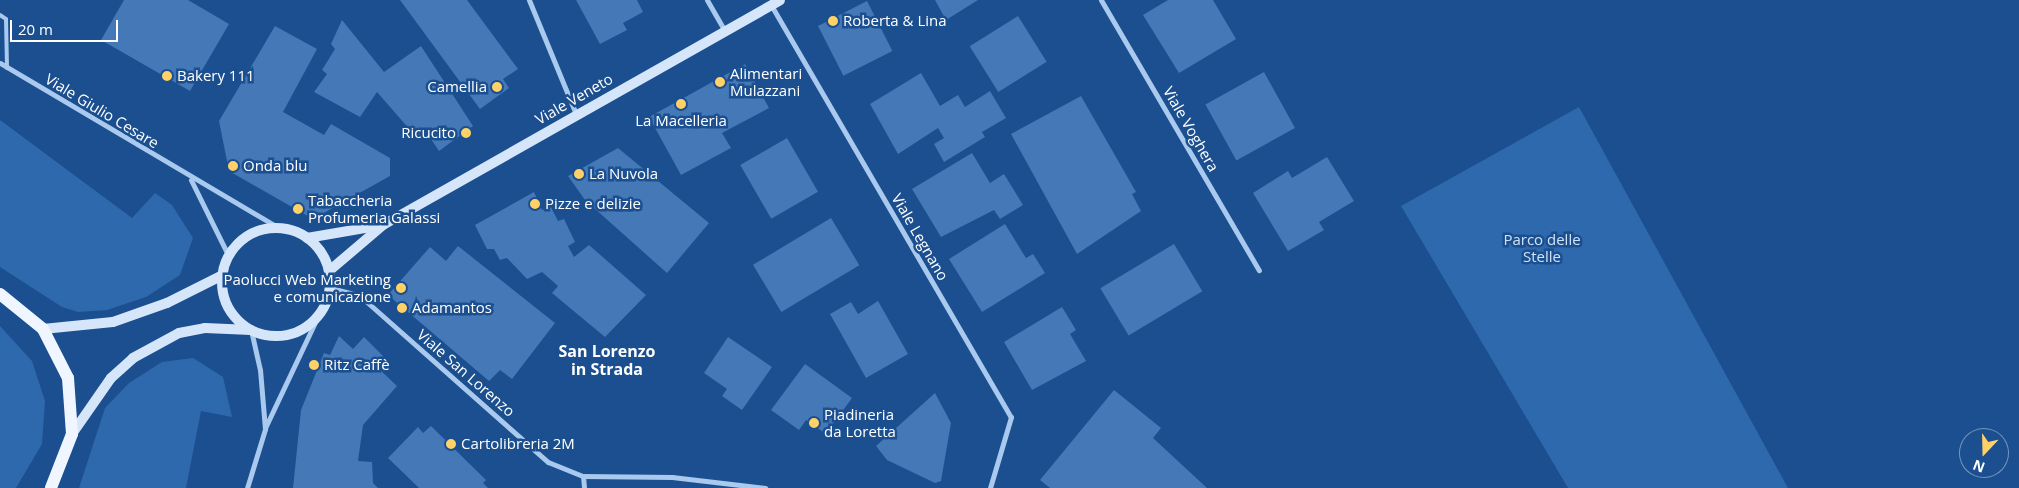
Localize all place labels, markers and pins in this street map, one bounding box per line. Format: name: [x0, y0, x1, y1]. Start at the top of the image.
place label: Roberta & Lina: [843, 12, 947, 30]
marker: Roberta & Lina: [827, 15, 839, 27]
place label: Alimentari Mulazzani: [730, 64, 802, 99]
place label: Bakery 111: [177, 67, 255, 85]
marker: Bakery 111: [161, 70, 173, 82]
marker: Alimentari Mulazzani: [714, 76, 726, 88]
place label: Camellia: [427, 78, 487, 96]
marker: Camellia: [491, 81, 503, 93]
marker: La Macelleria: [675, 98, 687, 110]
place label: La Macelleria: [635, 112, 727, 130]
place label: Ricucito: [401, 124, 456, 142]
marker: Ricucito: [460, 127, 472, 139]
place label: Onda blu: [243, 157, 307, 175]
marker: Onda blu: [227, 160, 239, 172]
place label: La Nuvola: [589, 165, 658, 183]
marker: La Nuvola: [573, 168, 585, 180]
place label: Tabaccheria Profumeria Galassi: [308, 191, 440, 226]
place label: Pizze e delizie: [545, 195, 641, 213]
marker: Pizze e delizie: [529, 198, 541, 210]
marker: Tabaccheria Profumeria Galassi: [292, 203, 304, 215]
place label: Paolucci Web Marketing e comunicazione: [223, 270, 391, 305]
marker: Paolucci Web Marketing e comunicazione: [395, 282, 407, 294]
place label: Adamantos: [412, 299, 492, 317]
marker: Adamantos: [396, 302, 408, 314]
place label: Ritz Caffè: [324, 356, 390, 374]
marker: Ritz Caffè: [308, 359, 320, 371]
place label: Piadineria da Loretta: [824, 405, 896, 440]
marker: Piadineria da Loretta: [808, 417, 820, 429]
place label: Cartolibreria 2M: [461, 435, 575, 453]
marker: Cartolibreria 2M: [445, 438, 457, 450]

